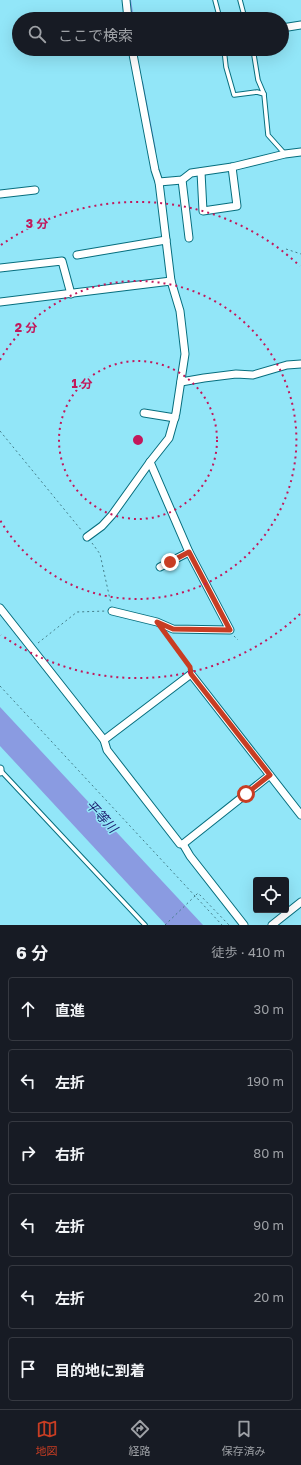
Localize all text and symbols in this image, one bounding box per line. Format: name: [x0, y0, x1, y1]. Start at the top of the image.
search box: [12, 12, 289, 56]
icon: search: [26, 23, 48, 45]
text: ここで検索: [58, 26, 133, 44]
text: 3 分: [26, 216, 48, 231]
text: 2 分: [15, 320, 37, 335]
text: 1 分: [71, 376, 93, 391]
centre of rings: [131, 433, 145, 447]
route end: [161, 553, 179, 571]
route start: [237, 785, 255, 803]
water label: 平等川: [83, 796, 123, 837]
map controls: [253, 877, 289, 913]
button: locate: [253, 877, 289, 913]
text: 6 分: [16, 942, 48, 963]
text: 徒歩 · 410 m: [212, 944, 285, 960]
icon: ahead: [17, 998, 39, 1020]
text: 直進: [55, 1001, 85, 1019]
text: 30 m: [254, 1001, 284, 1017]
icon: left: [17, 1070, 39, 1092]
text: 左折: [55, 1073, 85, 1091]
text: 190 m: [247, 1073, 284, 1089]
icon: right: [17, 1142, 39, 1164]
text: 右折: [55, 1145, 85, 1163]
text: 80 m: [253, 1145, 284, 1161]
icon: left: [17, 1214, 39, 1236]
text: 左折: [55, 1217, 85, 1235]
text: 90 m: [253, 1217, 284, 1233]
icon: left: [17, 1286, 39, 1308]
text: 左折: [55, 1289, 85, 1307]
text: 20 m: [254, 1289, 284, 1305]
icon: arrive: [17, 1358, 39, 1380]
text: 目的地に到着: [55, 1361, 145, 1379]
tab: 地図: [36, 1418, 58, 1458]
tab: 経路: [129, 1418, 151, 1458]
tab: 保存済み: [222, 1418, 266, 1458]

